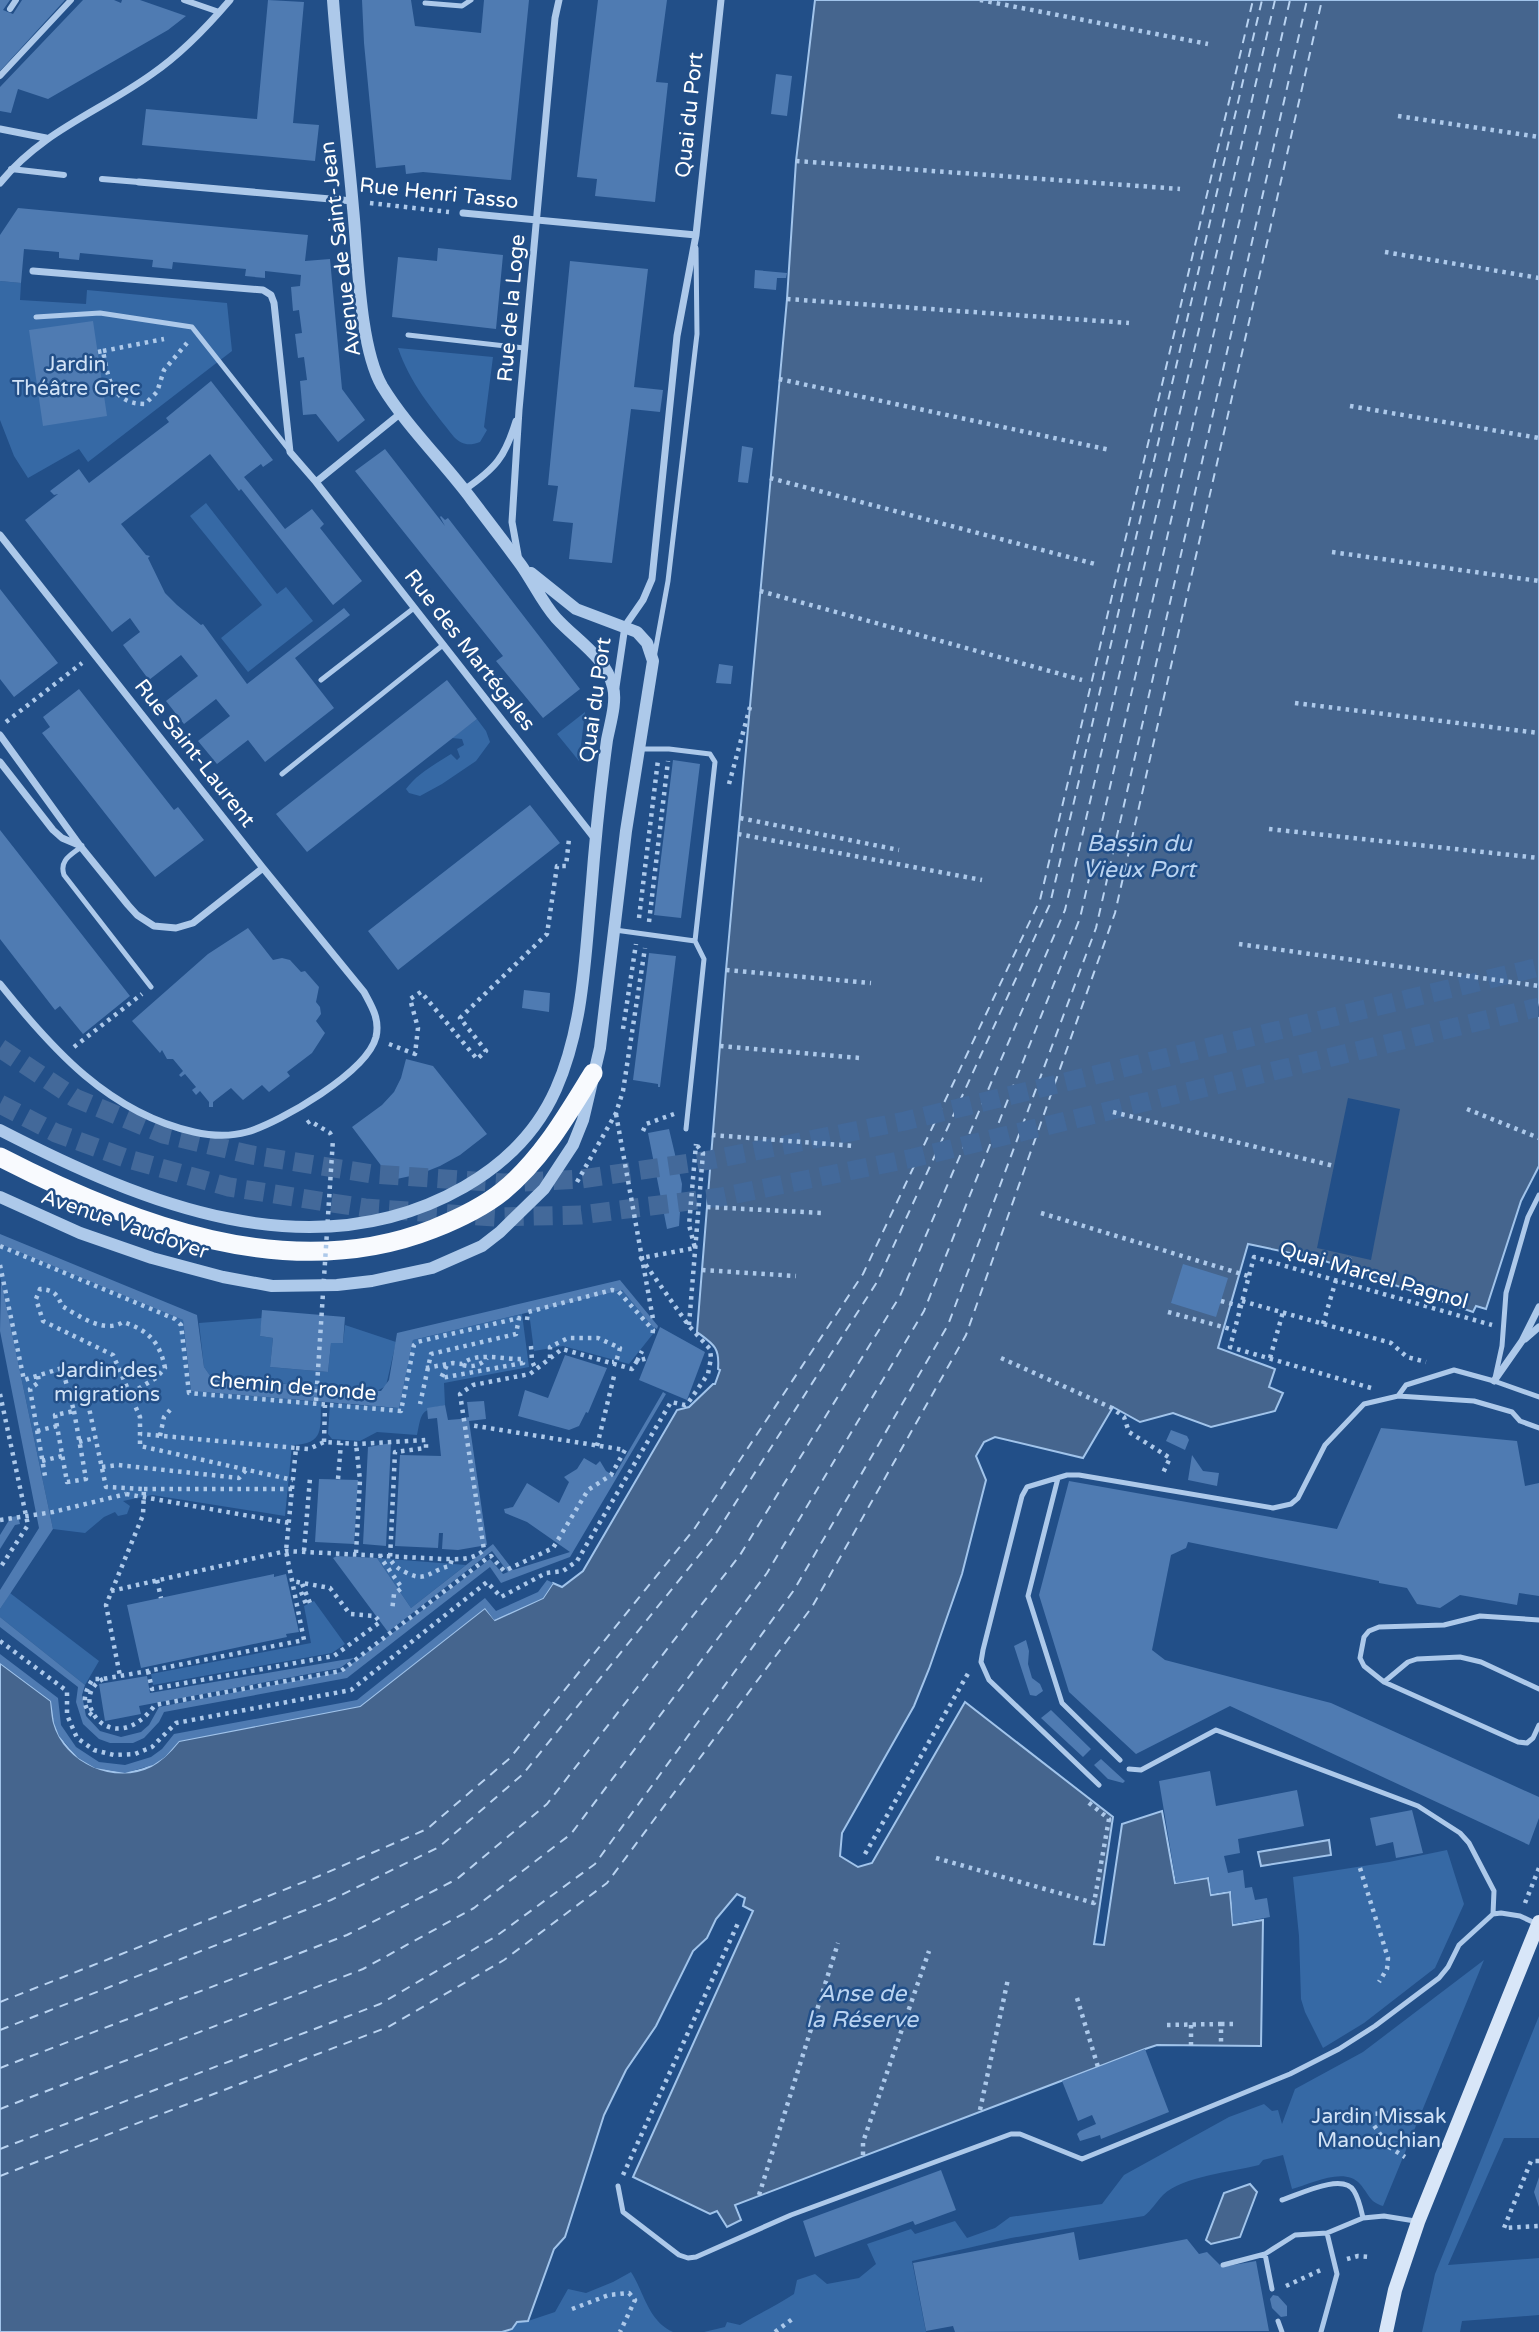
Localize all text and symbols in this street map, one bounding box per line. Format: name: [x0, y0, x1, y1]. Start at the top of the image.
street label: Quai du Port: [670, 51, 709, 179]
street label: Avenue de Saint-Jean: [315, 140, 366, 358]
street label: Rue Henri Tasso: [358, 173, 520, 214]
street label: Rue de la Loge: [493, 233, 530, 383]
park label: Jardin Théâtre Grec: [12, 352, 140, 401]
street label: Rue des Martégales: [399, 565, 540, 736]
street label: Quai du Port: [574, 636, 617, 764]
street label: Rue Saint-Laurent: [129, 674, 260, 832]
water label: Bassin du Vieux Port: [1082, 830, 1198, 884]
street label: Avenue Vaudoyer: [38, 1184, 212, 1265]
street label: Quai Marcel Pagnol: [1277, 1237, 1471, 1314]
park label: Jardin des migrations: [54, 1358, 160, 1407]
street label: chemin de ronde: [208, 1367, 378, 1406]
water label: Anse de la Réserve: [806, 1980, 920, 2034]
park label: Jardin Missak Manouchian: [1312, 2104, 1446, 2153]

